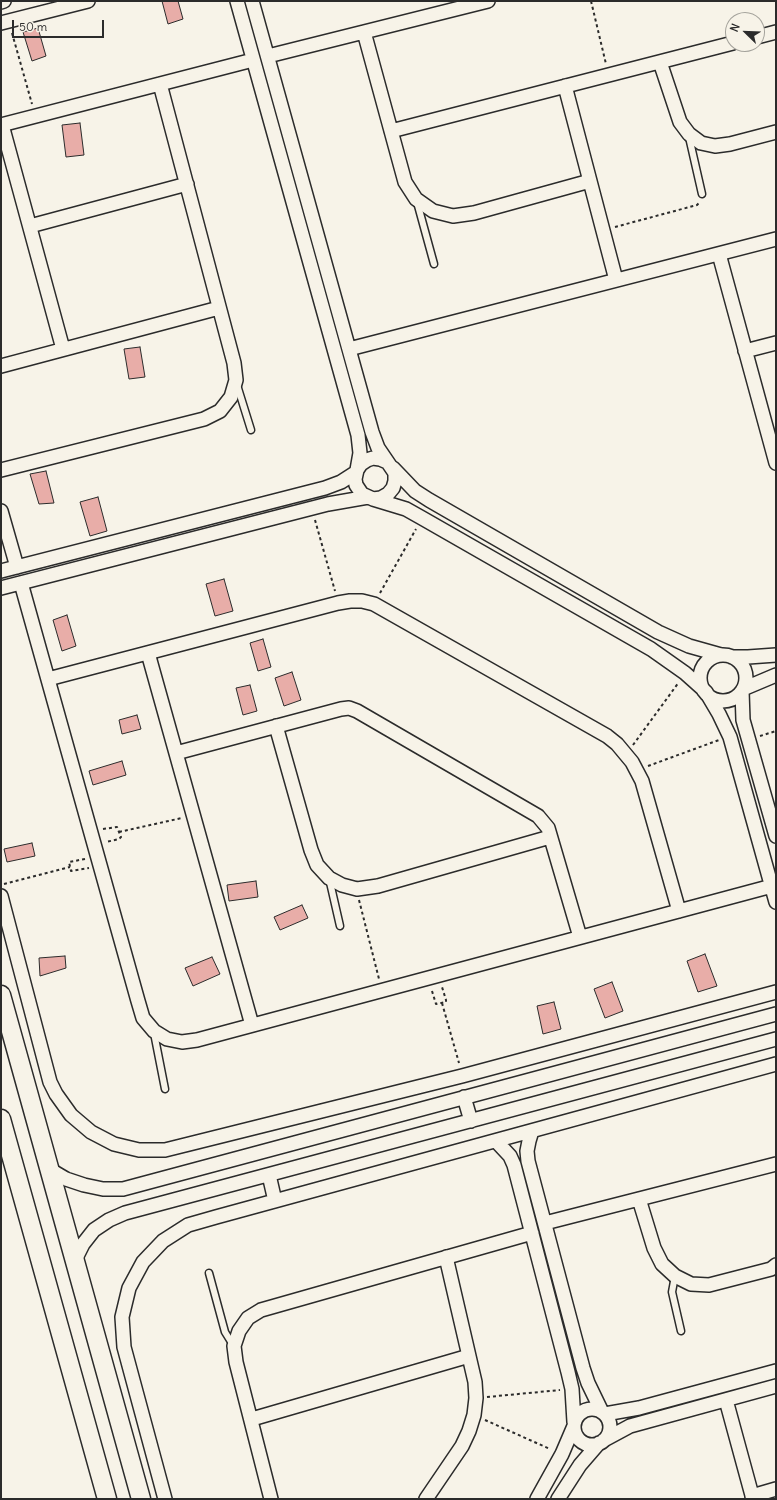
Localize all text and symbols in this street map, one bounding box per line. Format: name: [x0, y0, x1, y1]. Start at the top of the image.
scale bar: [14, 12, 106, 38]
north arrow: [725, 12, 765, 52]
text: 50 m: [19, 19, 47, 34]
text: N: [727, 21, 743, 34]

